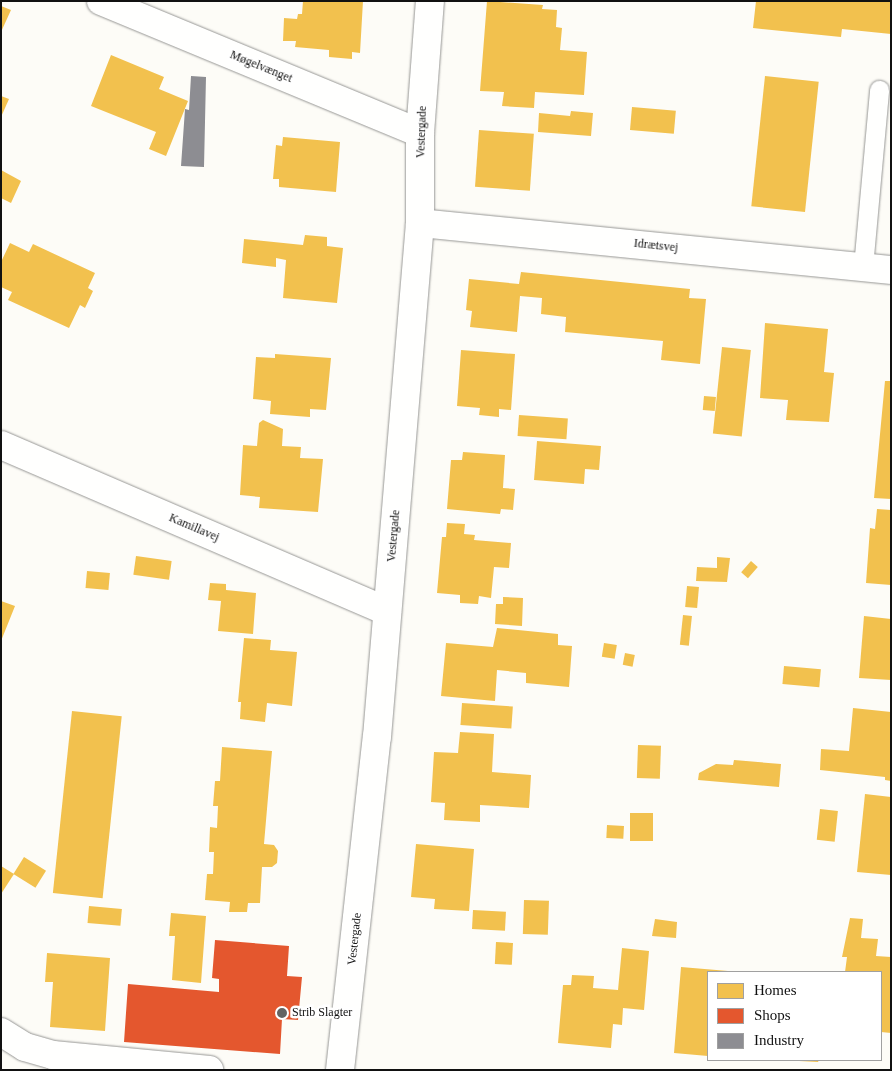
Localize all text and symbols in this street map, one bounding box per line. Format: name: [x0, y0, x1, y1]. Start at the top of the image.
street label: Møgelvænget: [228, 48, 294, 86]
street label: Vestergade: [414, 106, 430, 158]
street label: Idrætsvej: [633, 237, 679, 255]
street label: Vestergade: [385, 509, 403, 563]
street label: Kamillavej: [167, 511, 221, 545]
street label: Vestergade: [345, 912, 365, 966]
legend: [707, 971, 882, 1061]
text: Homes: [754, 982, 797, 998]
place label: Strib Slagter: [292, 1006, 352, 1020]
marker: Strib Slagter: [276, 1007, 288, 1019]
text: Shops: [754, 1007, 791, 1023]
text: Industry: [754, 1032, 804, 1048]

